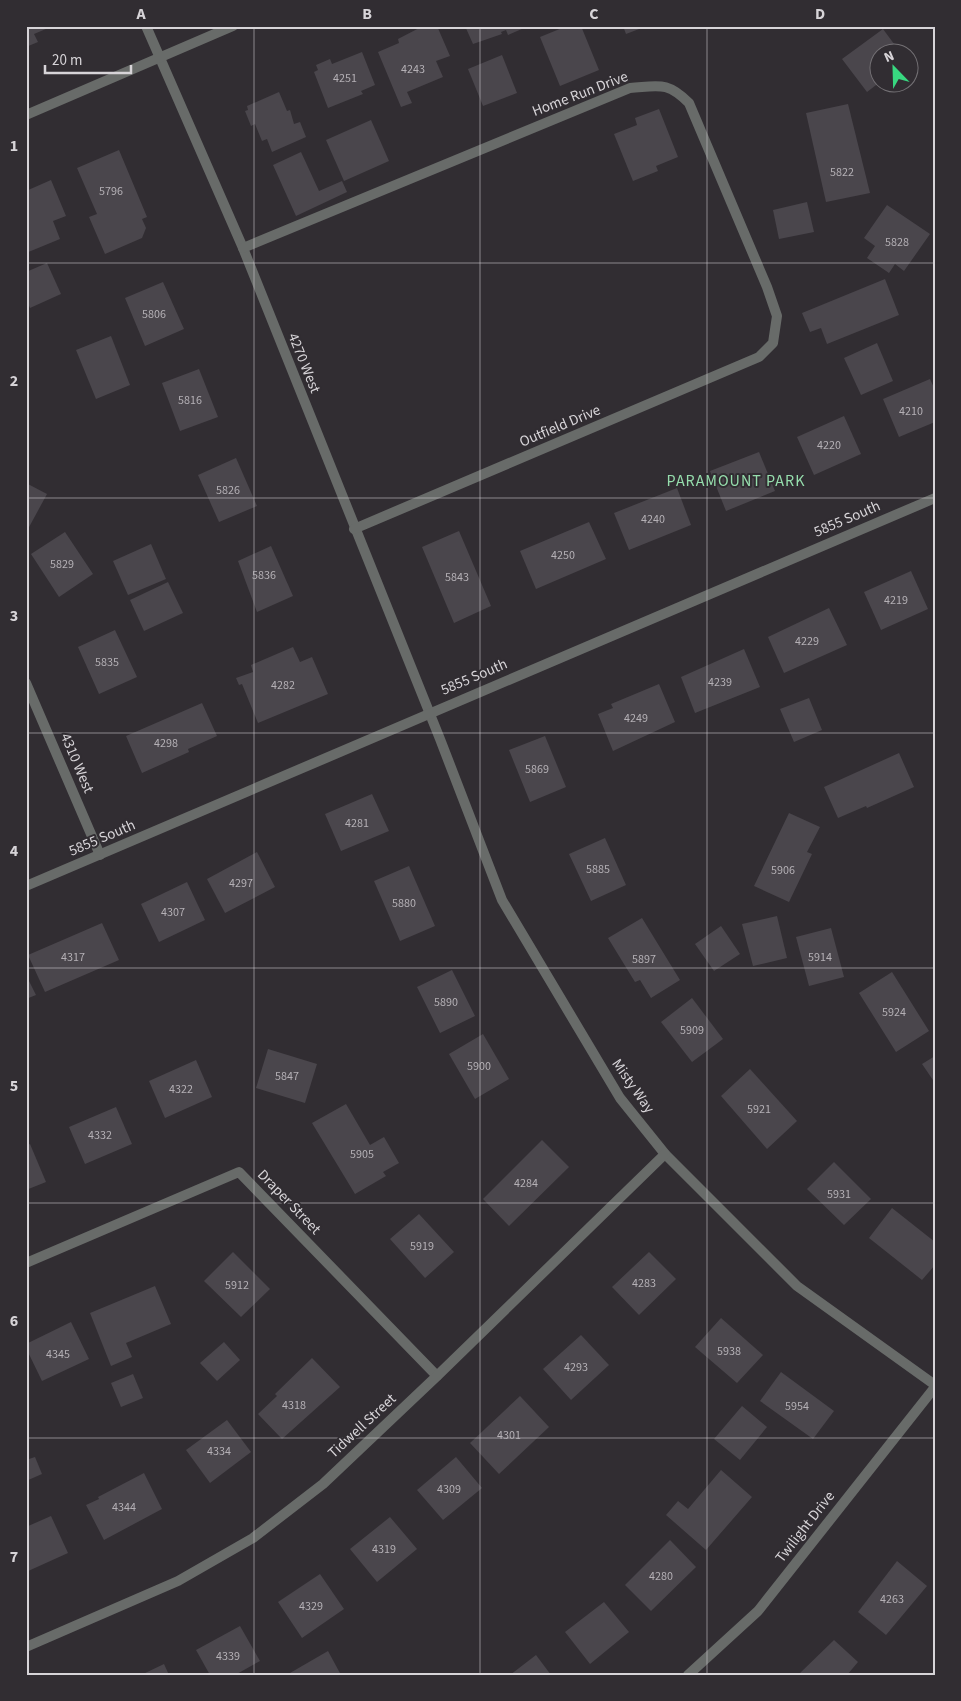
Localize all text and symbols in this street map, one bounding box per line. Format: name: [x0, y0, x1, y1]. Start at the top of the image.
text: A: [135, 3, 146, 25]
text: B: [362, 3, 372, 25]
text: C: [589, 3, 599, 25]
text: D: [815, 3, 825, 25]
scale bar: [45, 42, 131, 74]
north arrow: [868, 42, 918, 92]
text: N: [881, 46, 898, 68]
text: 20 m: [52, 50, 82, 71]
house number: 4243: [401, 61, 425, 78]
street label: Home Run Drive: [529, 66, 631, 122]
house number: 4251: [333, 70, 357, 87]
text: 1: [10, 135, 18, 157]
house number: 5822: [830, 164, 854, 181]
house number: 5796: [99, 183, 123, 200]
house number: 5828: [885, 234, 909, 251]
house number: 5806: [142, 306, 166, 323]
street label: 4270 West: [282, 330, 326, 396]
text: 2: [10, 370, 18, 392]
house number: 5816: [178, 392, 202, 409]
street label: Outfield Drive: [516, 399, 604, 453]
house number: 4210: [899, 403, 923, 420]
house number: 4220: [817, 437, 841, 454]
district label: PARAMOUNT PARK: [667, 470, 805, 492]
house number: 5826: [216, 482, 240, 499]
street label: 5855 South: [811, 496, 883, 542]
house number: 4240: [641, 511, 665, 528]
house number: 4250: [551, 547, 575, 564]
house number: 5829: [50, 556, 74, 573]
house number: 5836: [252, 567, 276, 584]
house number: 5843: [445, 569, 469, 586]
house number: 4219: [884, 592, 908, 609]
text: 3: [10, 605, 18, 627]
house number: 4229: [795, 633, 819, 650]
house number: 5835: [95, 654, 119, 671]
street label: 5855 South: [438, 654, 510, 700]
house number: 4239: [708, 674, 732, 691]
house number: 4282: [271, 677, 295, 694]
house number: 4249: [624, 710, 648, 727]
street label: 4310 West: [55, 730, 99, 796]
house number: 4298: [154, 735, 178, 752]
house number: 5869: [525, 761, 549, 778]
street label: 5855 South: [66, 815, 138, 861]
house number: 4281: [345, 815, 369, 832]
text: 4: [10, 840, 19, 862]
house number: 5885: [586, 861, 610, 878]
house number: 5906: [771, 862, 795, 879]
house number: 4297: [229, 875, 253, 892]
house number: 5880: [392, 895, 416, 912]
house number: 4307: [161, 904, 185, 921]
house number: 4317: [61, 949, 85, 966]
house number: 5914: [808, 949, 832, 966]
house number: 5897: [632, 951, 656, 968]
house number: 5890: [434, 994, 458, 1011]
house number: 5924: [882, 1004, 906, 1021]
house number: 5909: [680, 1022, 704, 1039]
street label: Misty Way: [607, 1055, 659, 1117]
house number: 5900: [467, 1058, 491, 1075]
house number: 5847: [275, 1068, 299, 1085]
text: 5: [10, 1075, 18, 1097]
house number: 4322: [169, 1081, 193, 1098]
house number: 5921: [747, 1101, 771, 1118]
house number: 4332: [88, 1127, 112, 1144]
house number: 5905: [350, 1146, 374, 1163]
street label: Draper Street: [253, 1165, 325, 1239]
house number: 4284: [514, 1175, 538, 1192]
house number: 5931: [827, 1186, 851, 1203]
house number: 5919: [410, 1238, 434, 1255]
house number: 4283: [632, 1275, 656, 1292]
house number: 5912: [225, 1277, 249, 1294]
text: 6: [10, 1310, 18, 1332]
house number: 5938: [717, 1343, 741, 1360]
house number: 4345: [46, 1346, 70, 1363]
house number: 4293: [564, 1359, 588, 1376]
street label: Tidwell Street: [323, 1389, 401, 1463]
house number: 4318: [282, 1397, 306, 1414]
house number: 5954: [785, 1398, 809, 1415]
house number: 4301: [497, 1427, 521, 1444]
house number: 4334: [207, 1443, 231, 1460]
house number: 4309: [437, 1481, 461, 1498]
street label: Twilight Drive: [770, 1487, 840, 1567]
house number: 4344: [112, 1499, 136, 1516]
house number: 4319: [372, 1541, 396, 1558]
text: 7: [10, 1546, 18, 1568]
house number: 4280: [649, 1568, 673, 1585]
house number: 4263: [880, 1591, 904, 1608]
house number: 4329: [299, 1598, 323, 1615]
house number: 4339: [216, 1648, 240, 1665]

